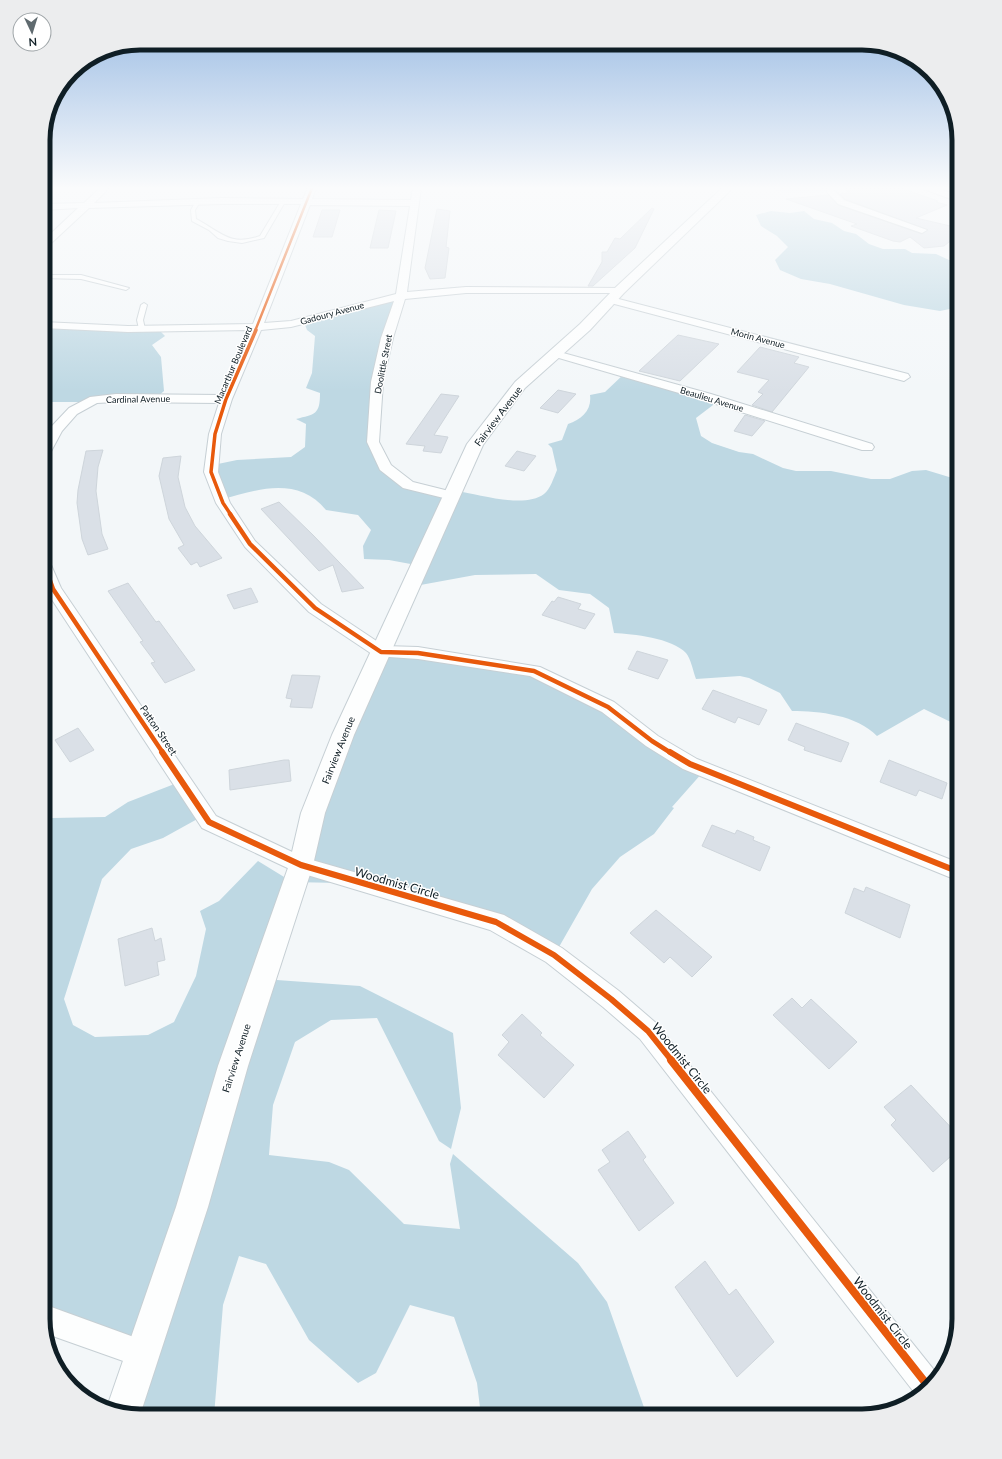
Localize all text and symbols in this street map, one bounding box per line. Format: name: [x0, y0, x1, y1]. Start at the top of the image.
north arrow: [12, 12, 52, 52]
text: N: [28, 36, 37, 49]
street label: Gadoury Avenue: [299, 299, 365, 327]
street label: Macarthur Boulevard: [212, 325, 254, 405]
street label: Morin Avenue: [730, 325, 787, 351]
street label: Doolittle Street: [372, 333, 394, 395]
street label: Fairview Avenue: [472, 384, 524, 448]
street label: Beaulieu Avenue: [679, 384, 745, 414]
street label: Cardinal Avenue: [106, 393, 170, 405]
street label: Patton Street: [138, 703, 180, 758]
street label: Fairview Avenue: [319, 714, 357, 786]
street label: Woodmist Circle: [353, 864, 441, 902]
street label: Woodmist Circle: [649, 1019, 715, 1097]
street label: Fairview Avenue: [219, 1022, 253, 1094]
street label: Woodmist Circle: [850, 1274, 916, 1352]

